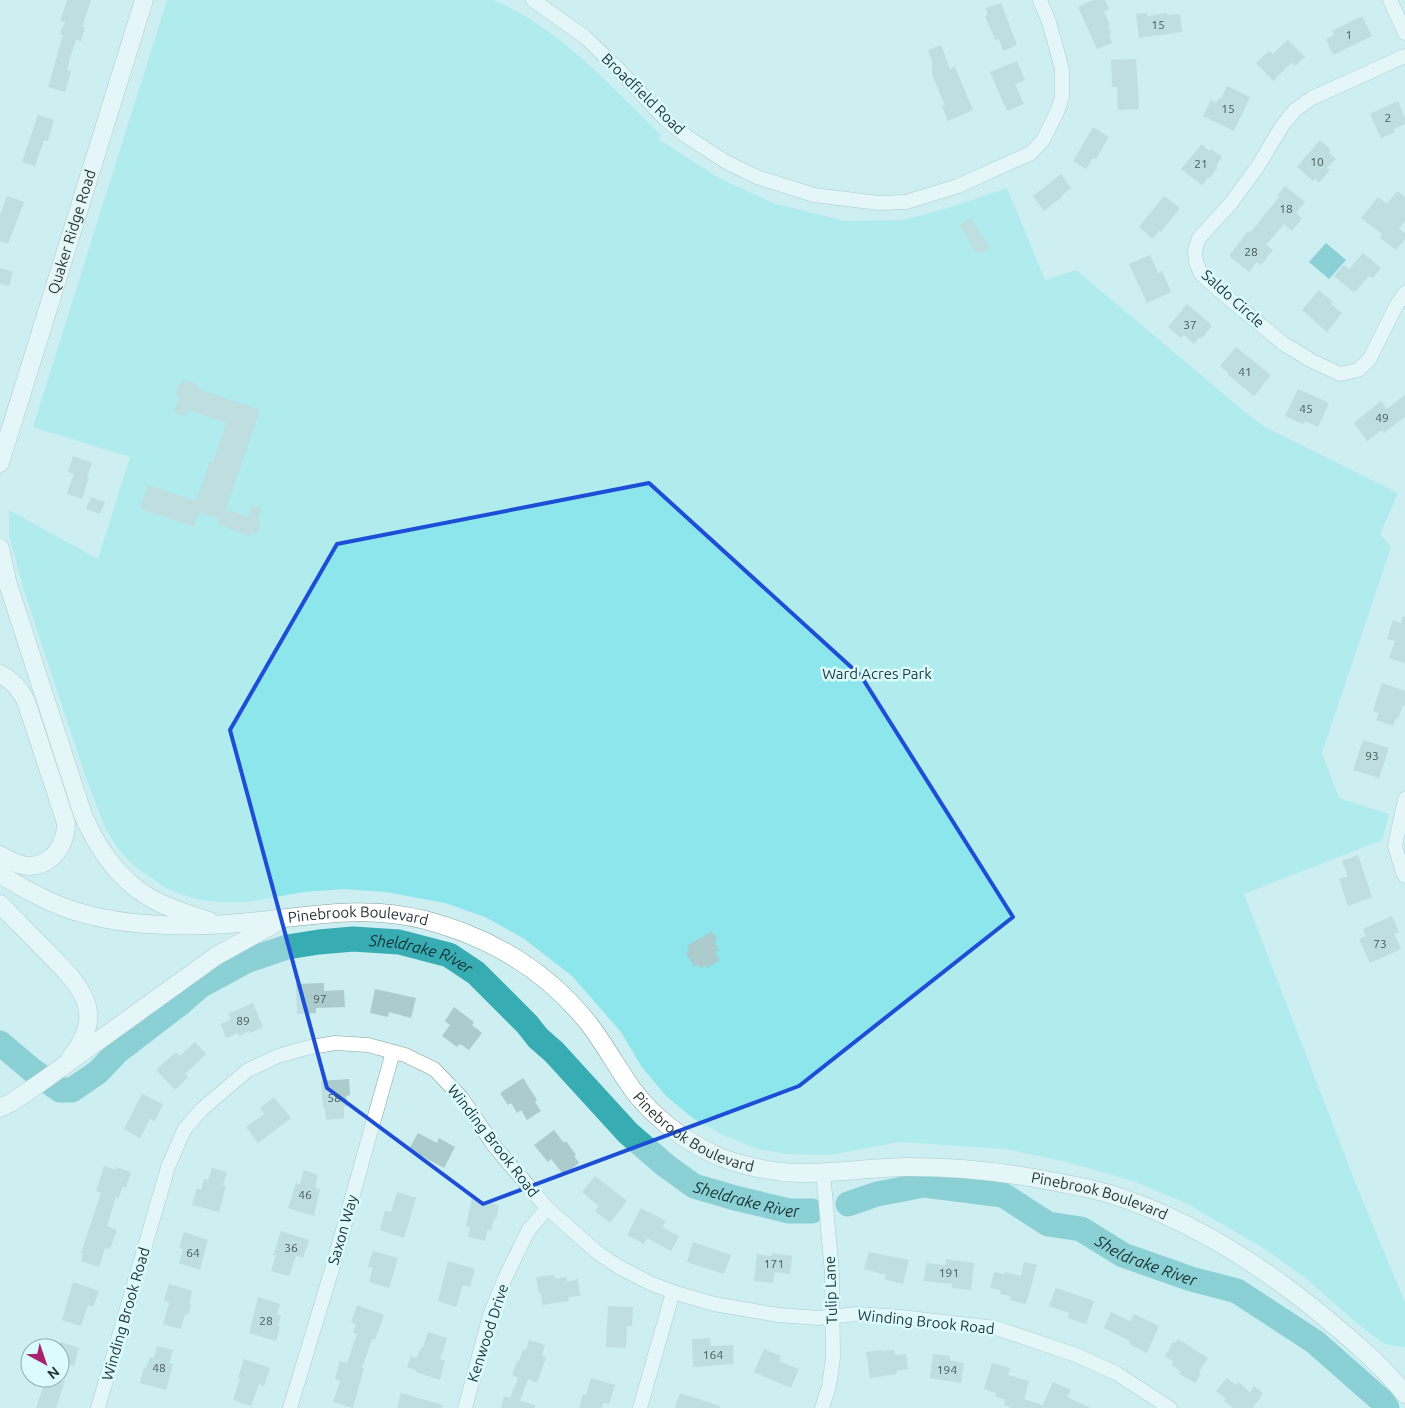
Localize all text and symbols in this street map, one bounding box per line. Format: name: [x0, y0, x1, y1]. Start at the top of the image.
house number: 15: [1151, 18, 1165, 31]
house number: 1: [1346, 28, 1352, 41]
street label: Broadfield Road: [598, 50, 688, 138]
house number: 15: [1221, 102, 1235, 115]
house number: 2: [1385, 111, 1391, 124]
house number: 10: [1310, 155, 1324, 168]
house number: 21: [1194, 157, 1208, 170]
street label: Quaker Ridge Road: [44, 167, 99, 296]
house number: 18: [1279, 202, 1293, 215]
house number: 28: [1244, 245, 1258, 258]
street label: Saldo Circle: [1199, 266, 1268, 331]
house number: 37: [1183, 318, 1197, 331]
house number: 41: [1238, 365, 1252, 378]
house number: 45: [1299, 402, 1313, 415]
house number: 49: [1375, 411, 1389, 424]
park label: Ward Acres Park: [822, 665, 932, 682]
house number: 93: [1365, 749, 1379, 762]
street label: Pinebrook Boulevard: [287, 903, 430, 929]
water label: Sheldrake River: [367, 931, 477, 978]
house number: 73: [1373, 937, 1387, 950]
house number: 97: [313, 992, 327, 1005]
house number: 89: [236, 1014, 250, 1027]
street label: Winding Brook Road: [444, 1081, 543, 1200]
street label: Pinebrook Boulevard: [630, 1088, 756, 1175]
house number: 58: [327, 1091, 341, 1104]
street label: Pinebrook Boulevard: [1030, 1169, 1170, 1223]
water label: Sheldrake River: [691, 1177, 800, 1220]
house number: 46: [298, 1188, 312, 1201]
street label: Saxon Way: [324, 1193, 361, 1267]
water label: Sheldrake River: [1091, 1231, 1199, 1289]
house number: 36: [284, 1241, 298, 1254]
street label: Winding Brook Road: [98, 1245, 153, 1382]
house number: 64: [186, 1246, 200, 1259]
street label: Tulip Lane: [821, 1255, 840, 1325]
house number: 171: [764, 1257, 784, 1270]
house number: 191: [939, 1266, 959, 1279]
street label: Kenwood Drive: [464, 1281, 511, 1384]
street label: Winding Brook Road: [857, 1306, 995, 1337]
house number: 28: [259, 1314, 273, 1327]
north arrow: [20, 1338, 70, 1388]
house number: 164: [703, 1348, 723, 1361]
house number: 48: [152, 1361, 166, 1374]
text: N: [44, 1363, 63, 1382]
house number: 194: [937, 1363, 957, 1376]

